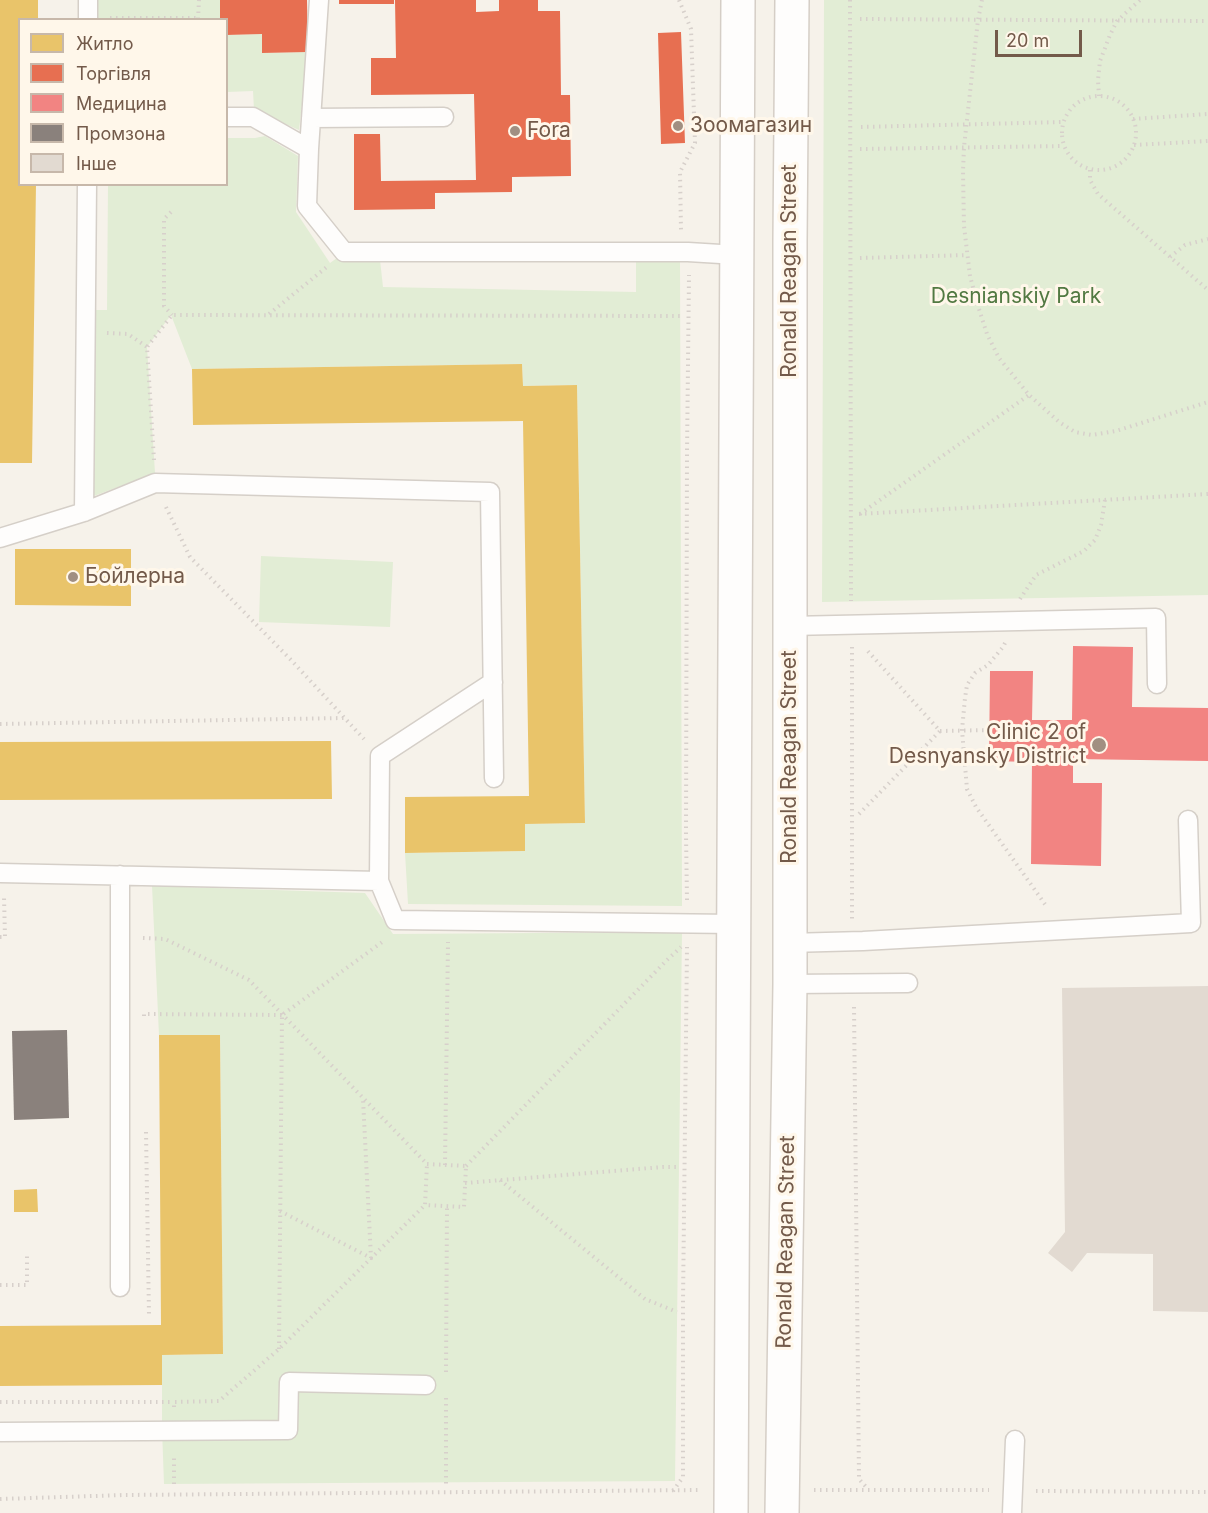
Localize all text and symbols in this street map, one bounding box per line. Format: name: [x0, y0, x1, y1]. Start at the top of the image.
legend: [18, 18, 228, 186]
scale bar: [998, 18, 1085, 56]
text: 20 m: [1006, 30, 1049, 51]
text: Житло: [76, 33, 133, 54]
text: Торгівля: [76, 63, 151, 84]
text: Медицина: [76, 93, 167, 114]
place label: Зоомагазин: [690, 113, 812, 139]
place label: Fora: [527, 118, 571, 144]
marker: Зоомагазин: [671, 119, 685, 133]
text: Промзона: [76, 123, 166, 144]
marker: Fora: [508, 124, 522, 138]
text: Інше: [76, 153, 117, 174]
street label: Ronald Reagan Street: [777, 164, 803, 378]
park label: Desnianskiy Park: [931, 284, 1101, 310]
place label: Бойлерна: [85, 564, 185, 590]
marker: Бойлерна: [66, 570, 80, 584]
street label: Ronald Reagan Street: [777, 650, 803, 864]
place label: Clinic 2 of Desnyansky District: [889, 720, 1086, 770]
marker: Clinic 2 of Desnyansky District: [1090, 736, 1108, 754]
street label: Ronald Reagan Street: [772, 1135, 800, 1349]

